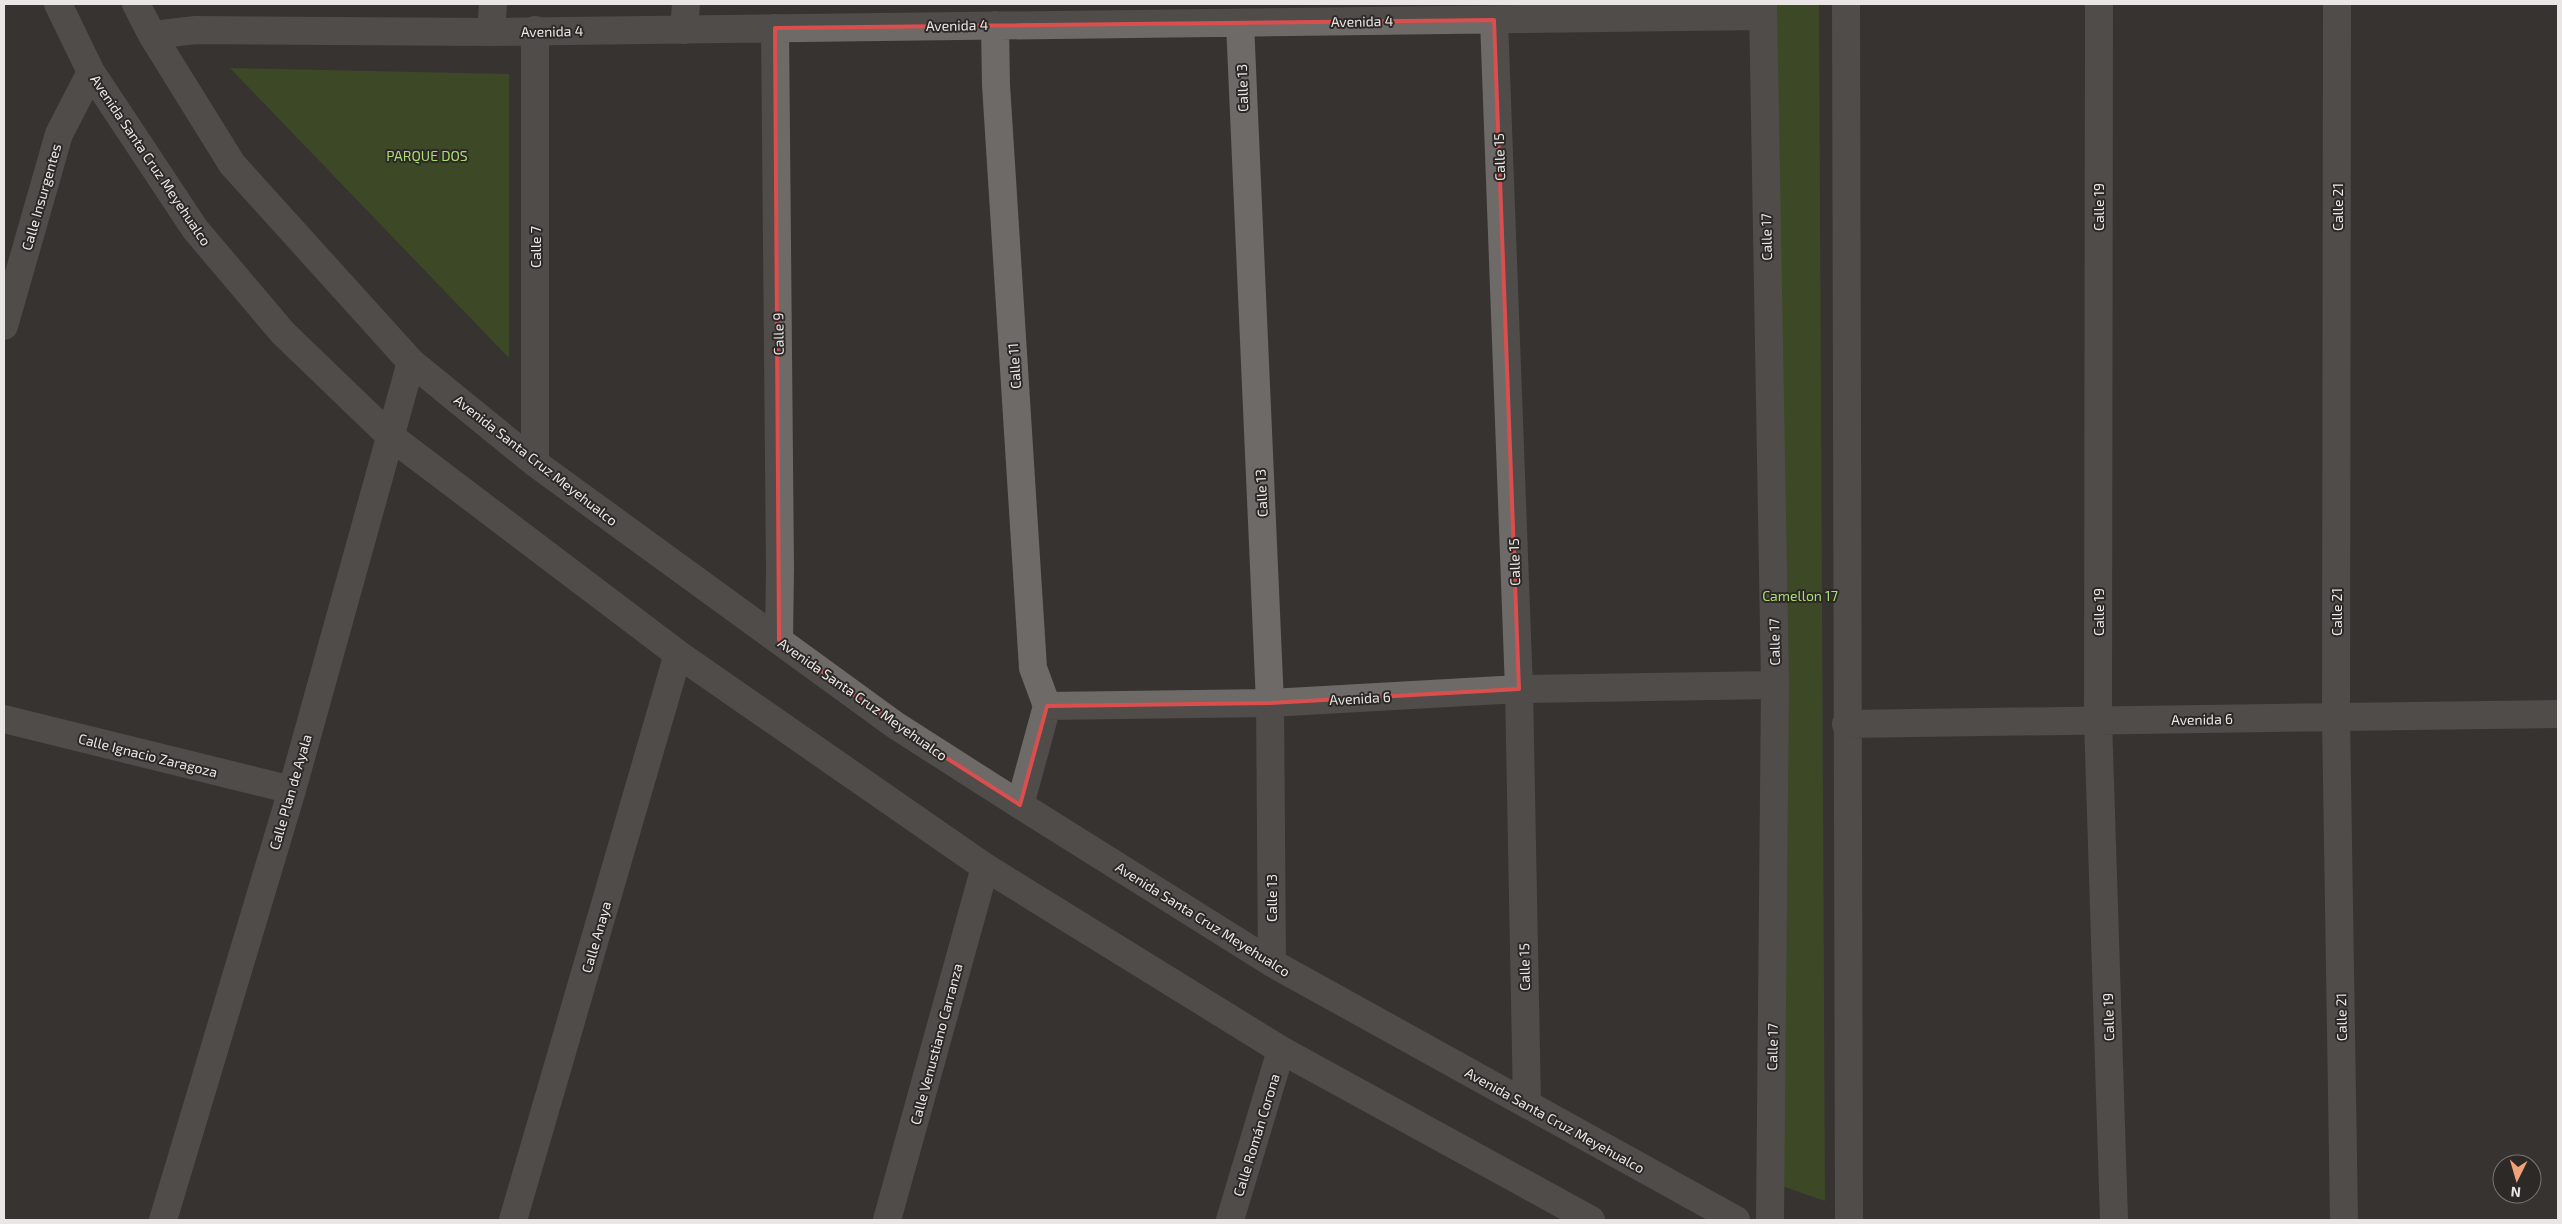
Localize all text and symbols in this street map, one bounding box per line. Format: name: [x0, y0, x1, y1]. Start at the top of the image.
street label: Avenida 4: [1331, 12, 1393, 30]
street label: Avenida 4: [926, 16, 988, 34]
street label: Avenida 4: [521, 22, 583, 40]
street label: Calle 13: [1233, 64, 1251, 112]
street label: Avenida Santa Cruz Meyehualco: [87, 71, 215, 249]
street label: Calle 15: [1490, 133, 1508, 181]
street label: Calle Insurgentes: [18, 142, 64, 252]
park label: PARQUE DOS: [386, 147, 468, 164]
street label: Calle 19: [2090, 183, 2107, 231]
street label: Calle 21: [2329, 183, 2346, 231]
street label: Calle 17: [1757, 213, 1775, 261]
street label: Calle 7: [527, 226, 544, 268]
street label: Calle 9: [769, 313, 787, 355]
street label: Calle 11: [1004, 343, 1024, 389]
street label: Avenida Santa Cruz Meyehualco: [451, 391, 621, 529]
street label: Calle 13: [1251, 469, 1271, 517]
street label: Calle 15: [1505, 538, 1523, 586]
park label: Camellon 17: [1762, 587, 1838, 604]
street label: Calle 19: [2090, 588, 2107, 636]
street label: Calle 21: [2328, 588, 2345, 636]
street label: Calle 17: [1765, 618, 1783, 666]
street label: Avenida Santa Cruz Meyehualco: [775, 634, 951, 764]
street label: Avenida 6: [1329, 688, 1391, 708]
street label: Avenida 6: [2171, 710, 2233, 728]
street label: Calle Ignacio Zaragoza: [77, 729, 219, 781]
street label: Calle Plan de Ayala: [265, 732, 315, 852]
street label: Avenida Santa Cruz Meyehualco: [1113, 858, 1293, 980]
street label: Calle 13: [1263, 874, 1280, 922]
street label: Calle Anaya: [578, 899, 614, 975]
street label: Calle 15: [1515, 943, 1533, 991]
street label: Calle Venustiano Carranza: [906, 961, 966, 1127]
street label: Calle 19: [2099, 993, 2117, 1041]
street label: Calle 21: [2332, 993, 2350, 1041]
street label: Calle 17: [1763, 1023, 1781, 1071]
street label: Avenida Santa Cruz Meyehualco: [1462, 1063, 1648, 1177]
street label: Calle Román Corona: [1229, 1072, 1283, 1198]
north arrow: [2492, 1154, 2542, 1204]
text: N: [2510, 1184, 2522, 1201]

